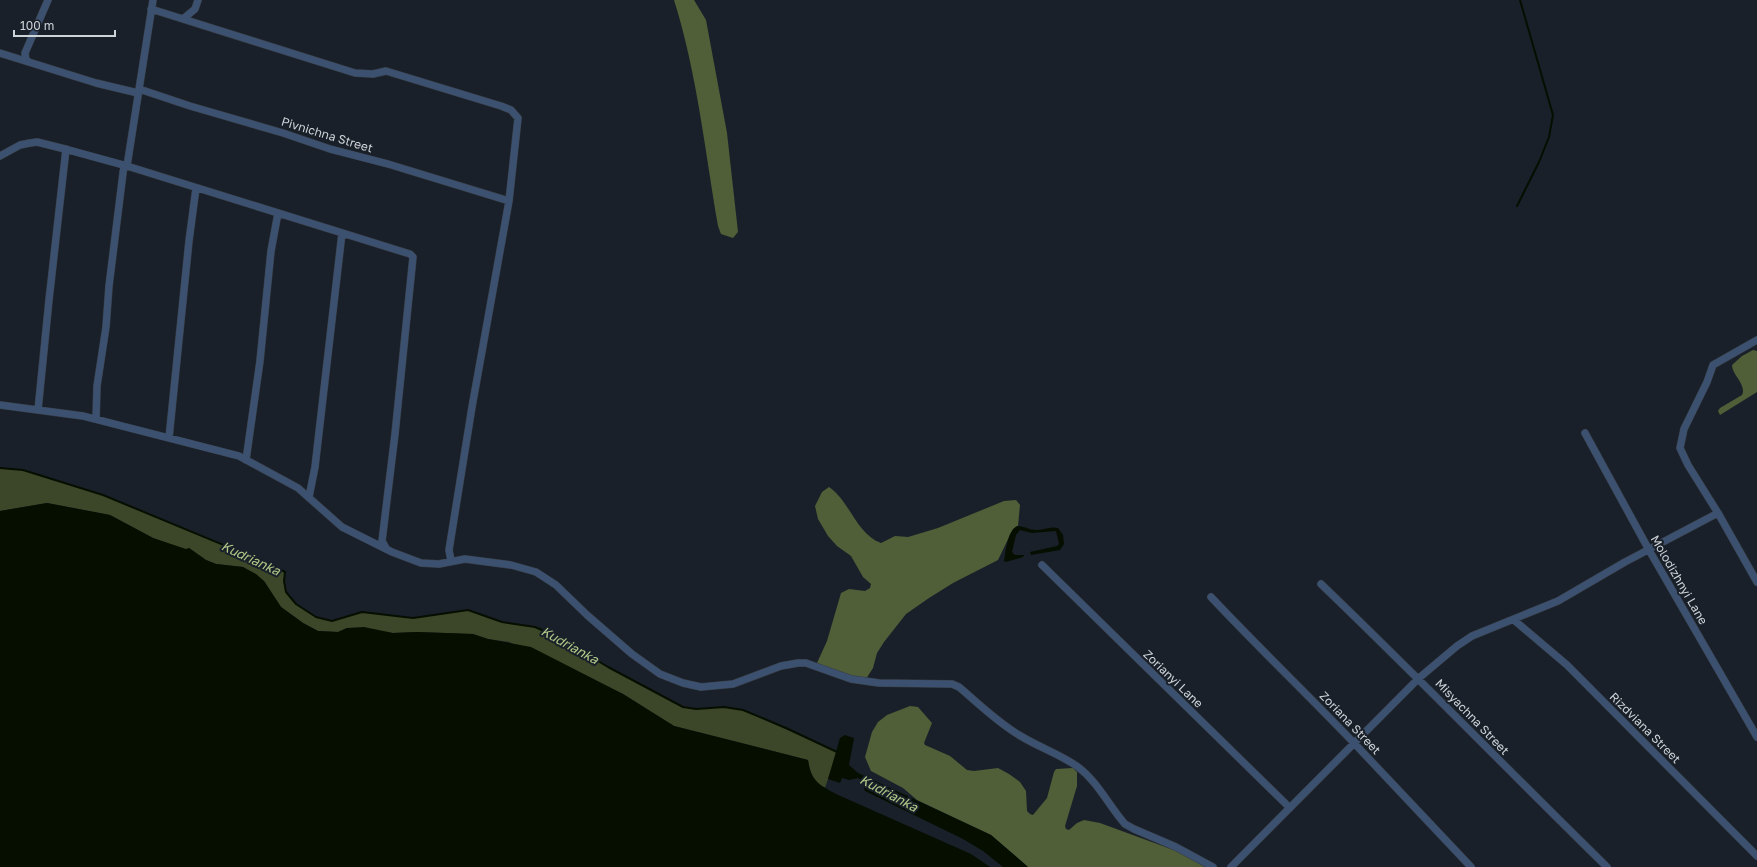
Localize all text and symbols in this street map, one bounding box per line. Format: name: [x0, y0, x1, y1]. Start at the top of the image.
scale bar: [14, 12, 115, 38]
text: 100 m: [20, 18, 54, 33]
street label: Pivnichna Street: [280, 113, 375, 156]
street label: Molodizhnyi Lane: [1648, 532, 1711, 627]
water label: Kudrianka: [219, 537, 284, 579]
water label: Kudrianka: [539, 623, 602, 668]
street label: Zorianyi Lane: [1140, 647, 1206, 711]
street label: Misyachna Street: [1432, 676, 1512, 758]
street label: Zoriana Street: [1317, 688, 1384, 757]
street label: Rizdviana Street: [1607, 689, 1684, 766]
water label: Kudrianka: [857, 771, 921, 815]

